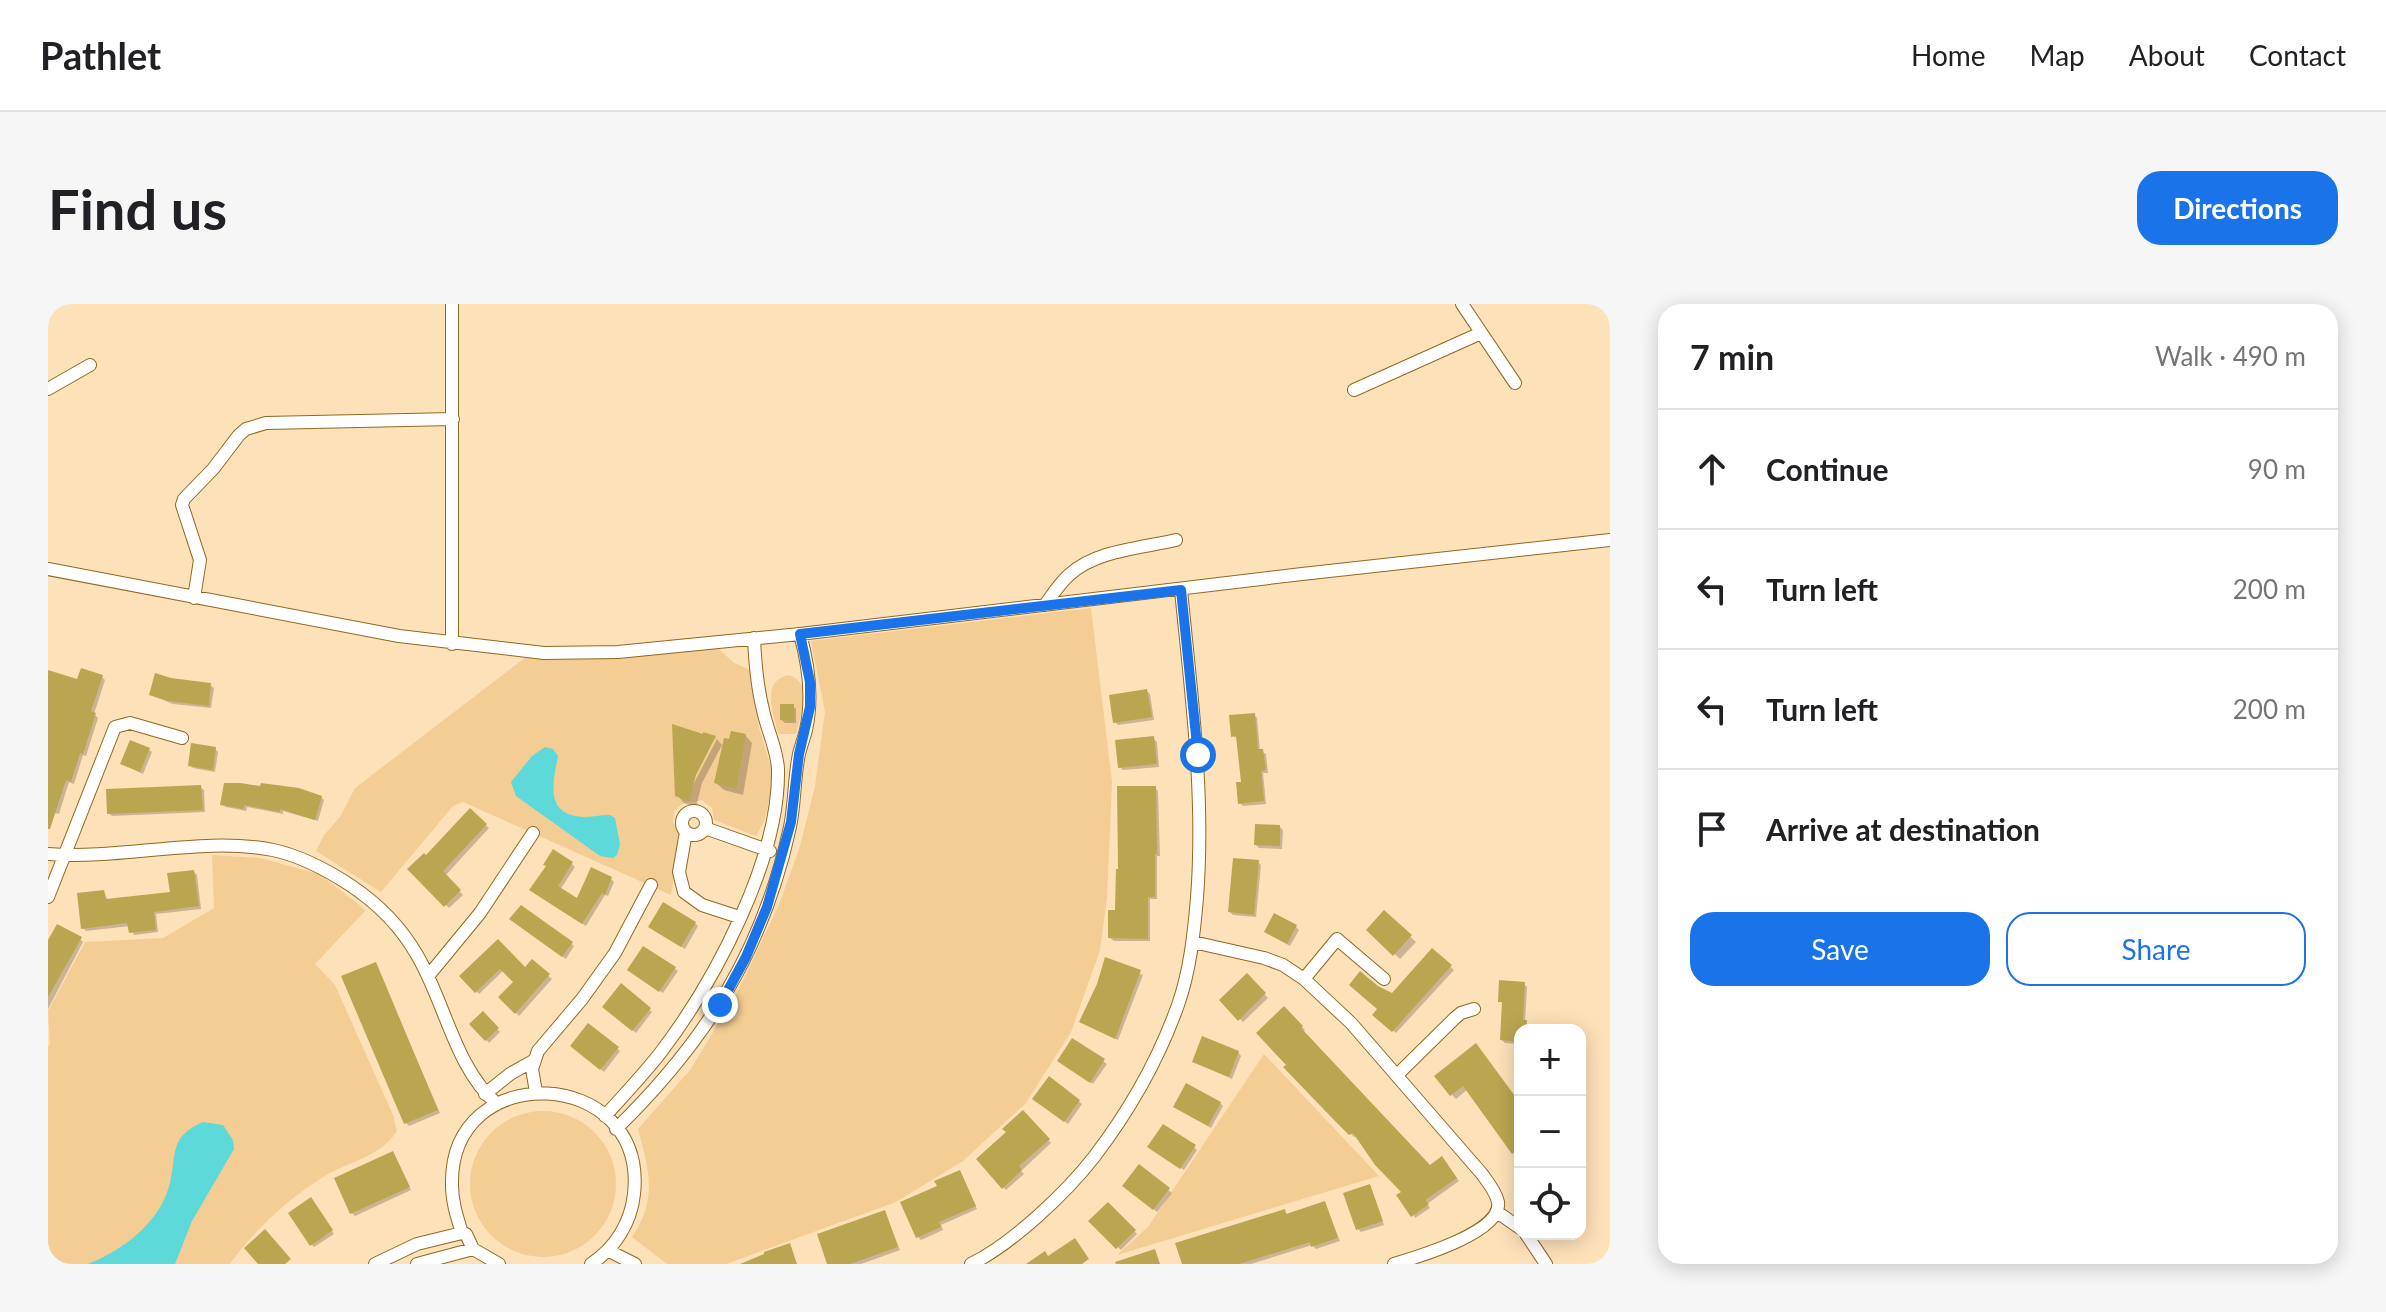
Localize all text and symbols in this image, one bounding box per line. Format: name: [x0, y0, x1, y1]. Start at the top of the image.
text: Pathlet: [40, 32, 161, 78]
text: Home: [1911, 38, 1986, 72]
text: Map: [2030, 38, 2085, 72]
text: About: [2129, 38, 2205, 72]
text: Contact: [2249, 38, 2346, 72]
button: Directions: [2137, 171, 2338, 245]
text: Find us: [48, 175, 227, 242]
text: 7 min: [1690, 336, 1774, 377]
text: Walk · 490 m: [2155, 340, 2306, 372]
icon: ahead: [1690, 447, 1734, 491]
text: Continue: [1766, 451, 1889, 487]
text: 90 m: [2248, 453, 2306, 485]
icon: left: [1690, 567, 1734, 611]
text: Turn left: [1766, 571, 1878, 607]
text: 200 m: [2233, 573, 2306, 605]
icon: left: [1690, 687, 1734, 731]
text: Turn left: [1766, 691, 1878, 727]
text: 200 m: [2233, 693, 2306, 725]
route start: [1180, 737, 1216, 773]
icon: arrive: [1690, 807, 1734, 851]
text: Arrive at destination: [1766, 811, 2040, 847]
button: Save: [1690, 912, 1990, 986]
button: Share: [2006, 912, 2306, 986]
route end: [702, 987, 738, 1023]
map controls: [1514, 1024, 1586, 1240]
button: +: [1514, 1024, 1586, 1096]
button: −: [1514, 1096, 1586, 1168]
button: locate: [1514, 1168, 1586, 1240]

